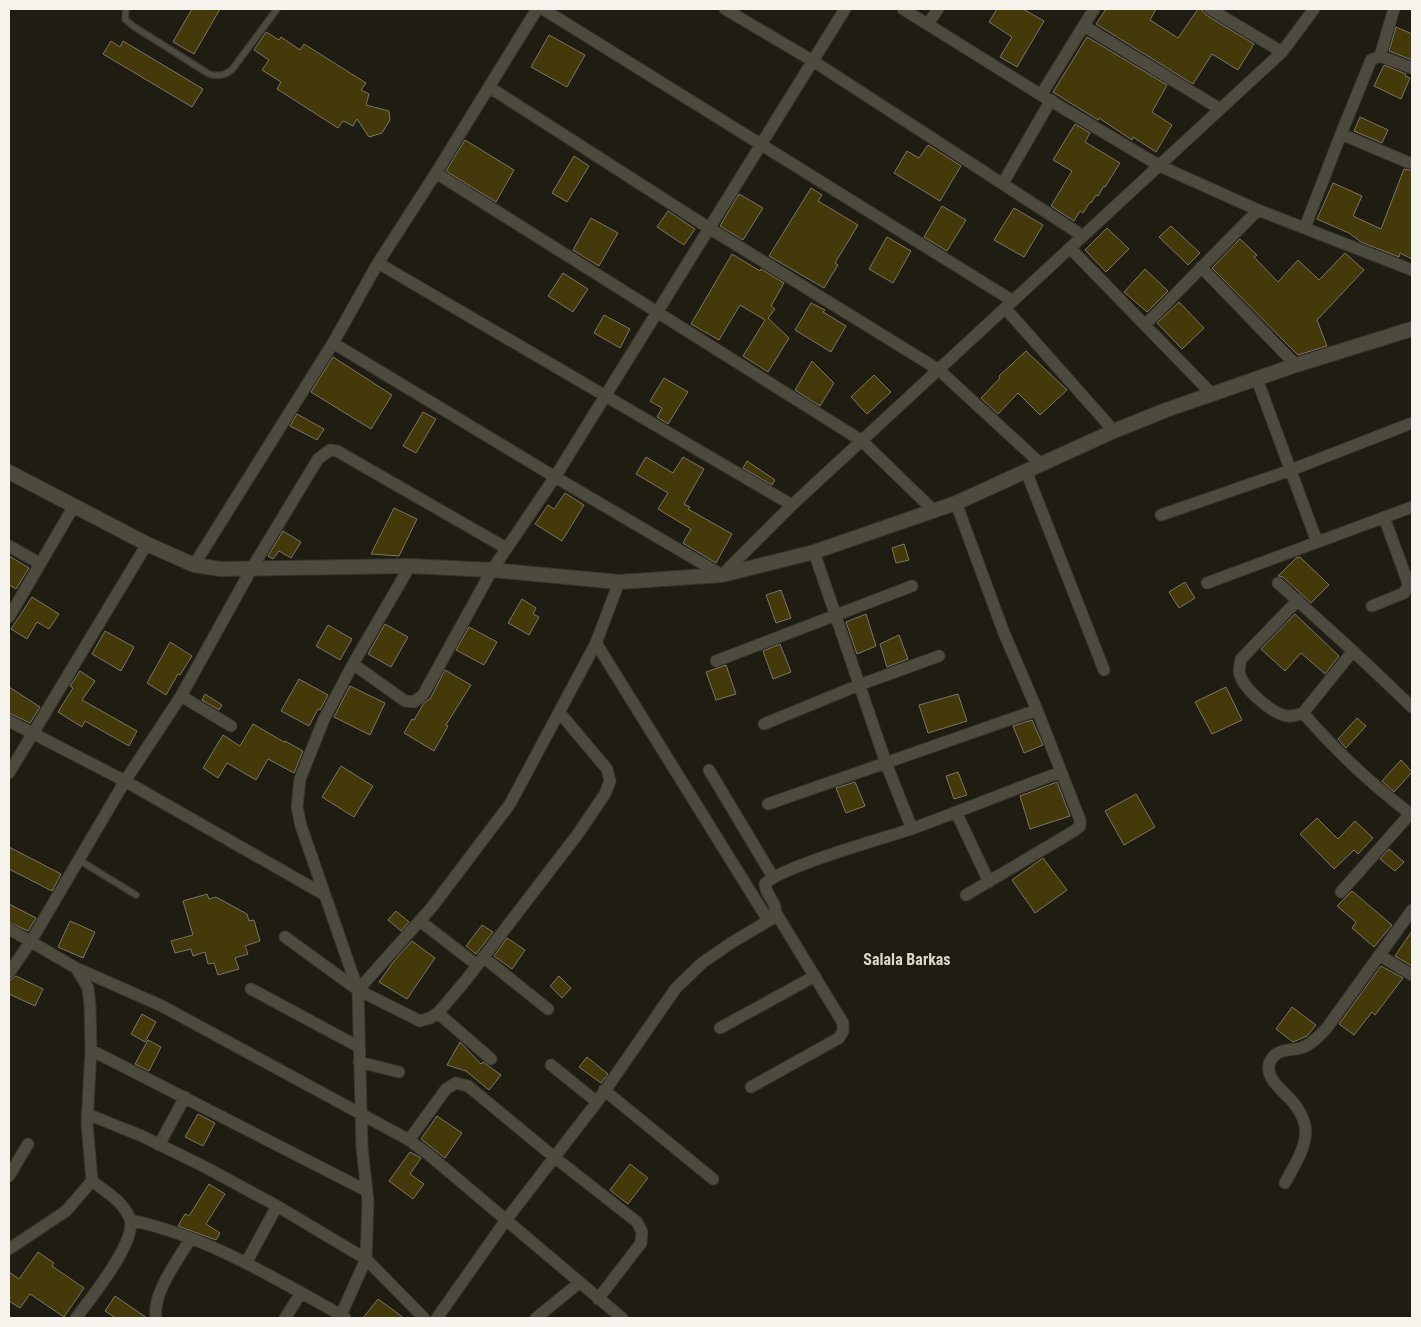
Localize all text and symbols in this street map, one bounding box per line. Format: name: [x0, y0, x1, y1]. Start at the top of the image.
district label: Salala Barkas: [863, 950, 951, 969]

